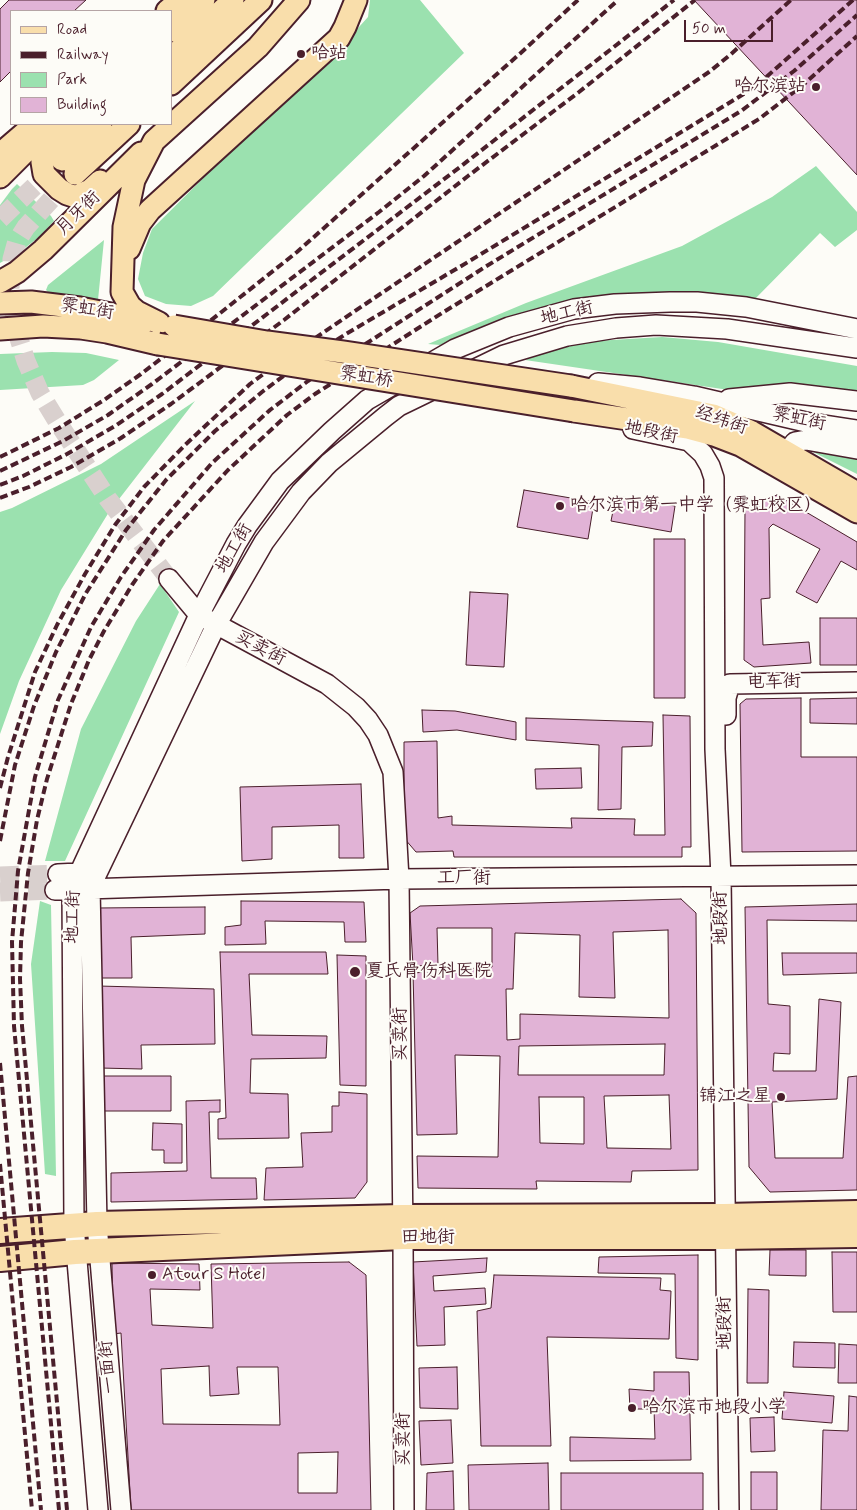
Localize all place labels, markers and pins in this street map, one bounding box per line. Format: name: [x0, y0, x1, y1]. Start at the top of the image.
place label: 哈站: [311, 43, 347, 65]
marker: 哈站: [295, 48, 307, 60]
place label: 哈尔滨站: [734, 76, 806, 98]
marker: 哈尔滨站: [810, 81, 822, 93]
place label: 哈尔滨市第一中学（霁虹校区）: [570, 495, 822, 517]
marker: 哈尔滨市第一中学（霁虹校区）: [554, 500, 566, 512]
place label: 夏氏骨伤科医院: [366, 961, 492, 983]
marker: 夏氏骨伤科医院: [348, 965, 362, 979]
place label: 锦江之星: [699, 1086, 771, 1108]
marker: 锦江之星: [775, 1091, 787, 1103]
place label: Atour S Hotel: [162, 1264, 265, 1286]
marker: Atour S Hotel: [146, 1269, 158, 1281]
place label: 哈尔滨市地段小学: [642, 1397, 786, 1419]
marker: 哈尔滨市地段小学: [626, 1402, 638, 1414]

